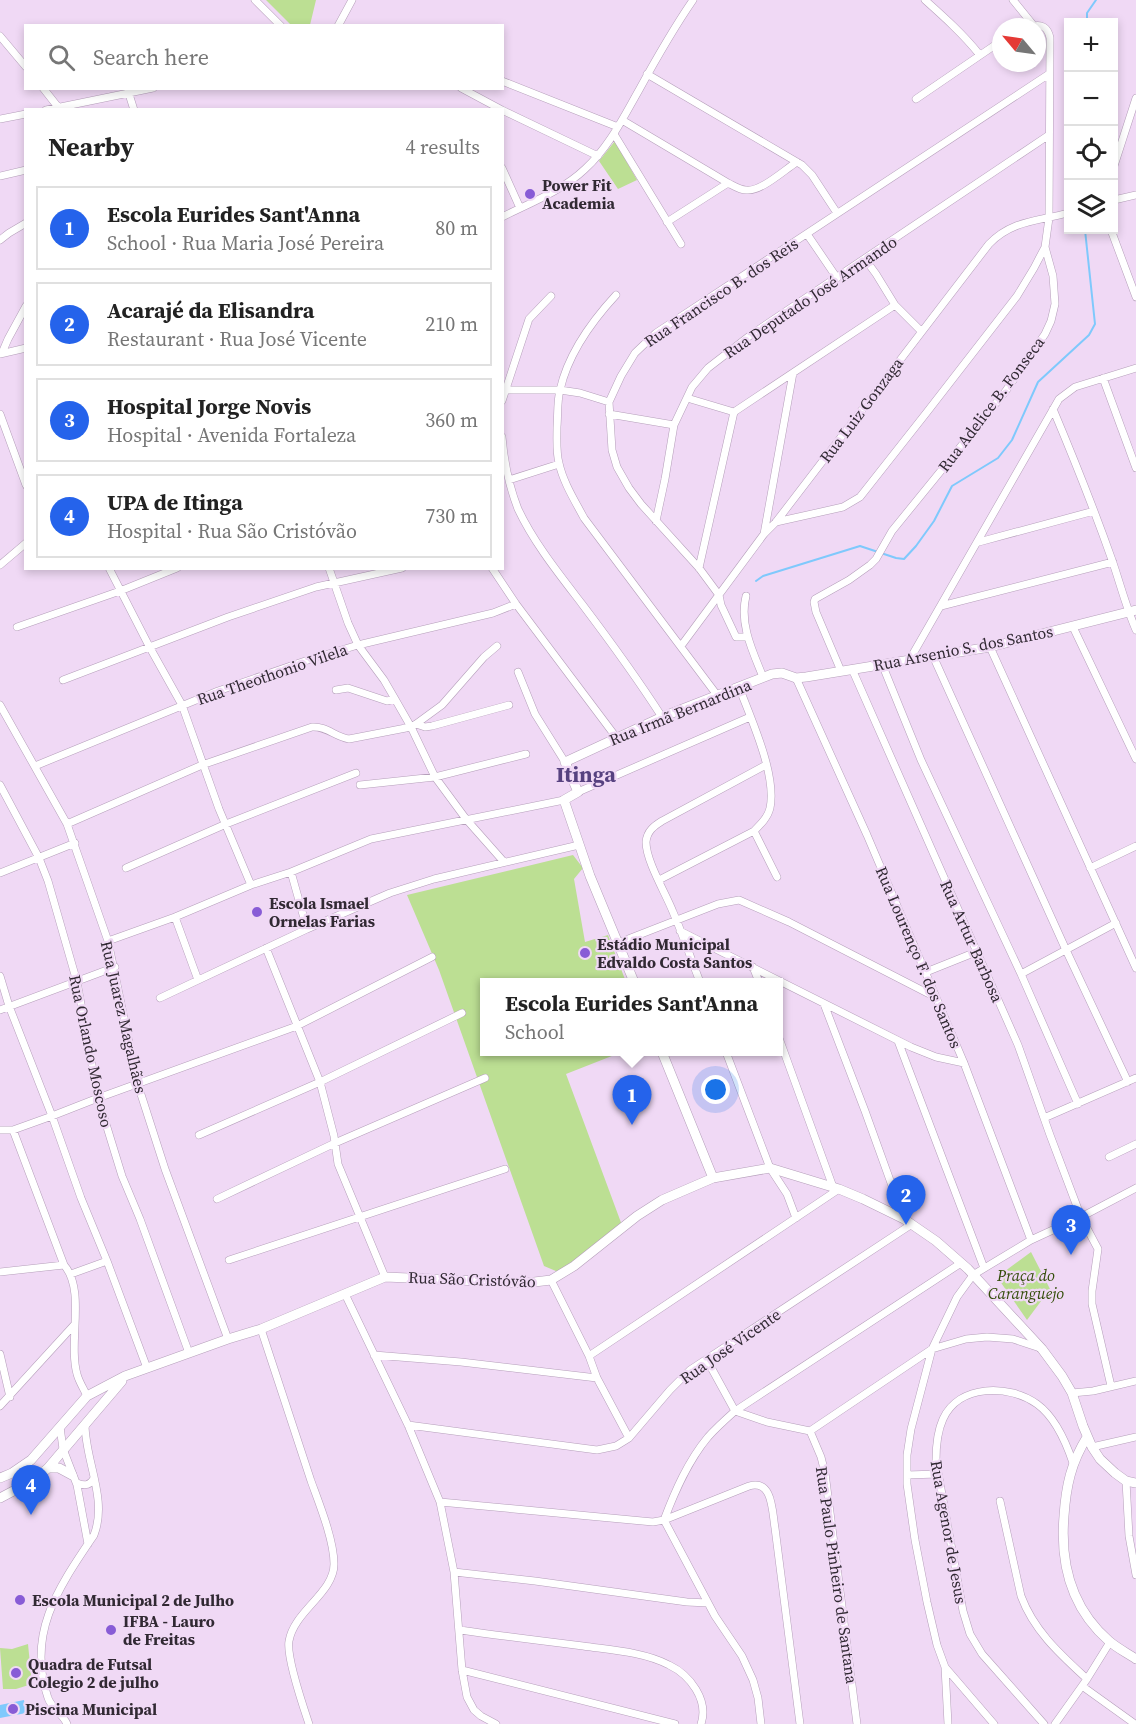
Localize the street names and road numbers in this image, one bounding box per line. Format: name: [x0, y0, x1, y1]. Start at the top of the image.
street label: Rua Deputado José Armando: [719, 230, 901, 363]
street label: Rua Francisco B. dos Reis: [640, 232, 802, 352]
street label: Rua Adelice B. Fonseca: [933, 331, 1050, 476]
street label: Rua Luiz Gonzaga: [814, 352, 908, 467]
street label: Rua Arsenio S. dos Santos: [871, 620, 1055, 676]
street label: Rua Theothonio Vilela: [194, 638, 351, 710]
street label: Rua Irmã Bernardina: [606, 673, 755, 751]
street label: Rua Lourenço F. dos Santos: [871, 863, 967, 1051]
street label: Rua Artur Barbosa: [935, 876, 1009, 1007]
street label: Rua Juarez Magalhães: [96, 939, 152, 1096]
street label: Rua Orlando Moscoso: [64, 973, 118, 1130]
street label: Rua São Cristóvão: [408, 1266, 536, 1292]
street label: Rua José Vicente: [675, 1303, 785, 1389]
street label: Rua Agenor de Jesus: [926, 1459, 972, 1606]
street label: Rua Paulo Pinheiro de Santana: [811, 1465, 863, 1686]

